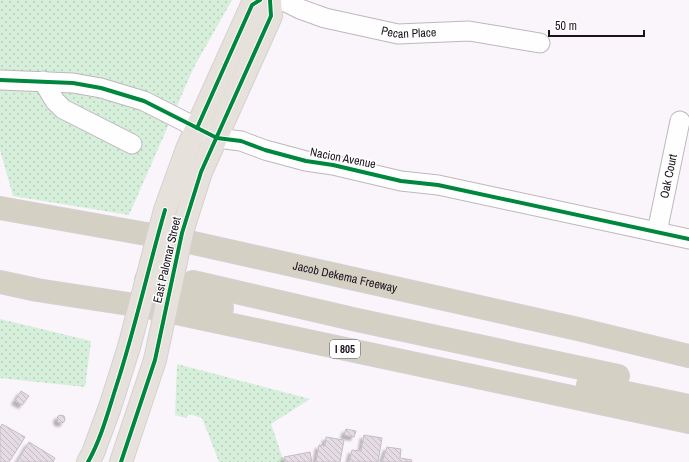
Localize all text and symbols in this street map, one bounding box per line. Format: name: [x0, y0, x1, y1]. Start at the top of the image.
scale bar: [549, 12, 644, 38]
text: 50 m: [555, 18, 577, 34]
street label: Pecan Place: [380, 23, 437, 42]
street label: Nacion Avenue: [309, 144, 377, 172]
street label: Oak Court: [656, 152, 681, 200]
street label: East Palomar Street: [149, 215, 185, 305]
street label: Jacob Dekema Freeway: [292, 258, 399, 296]
road number: I 805: [330, 340, 360, 358]

